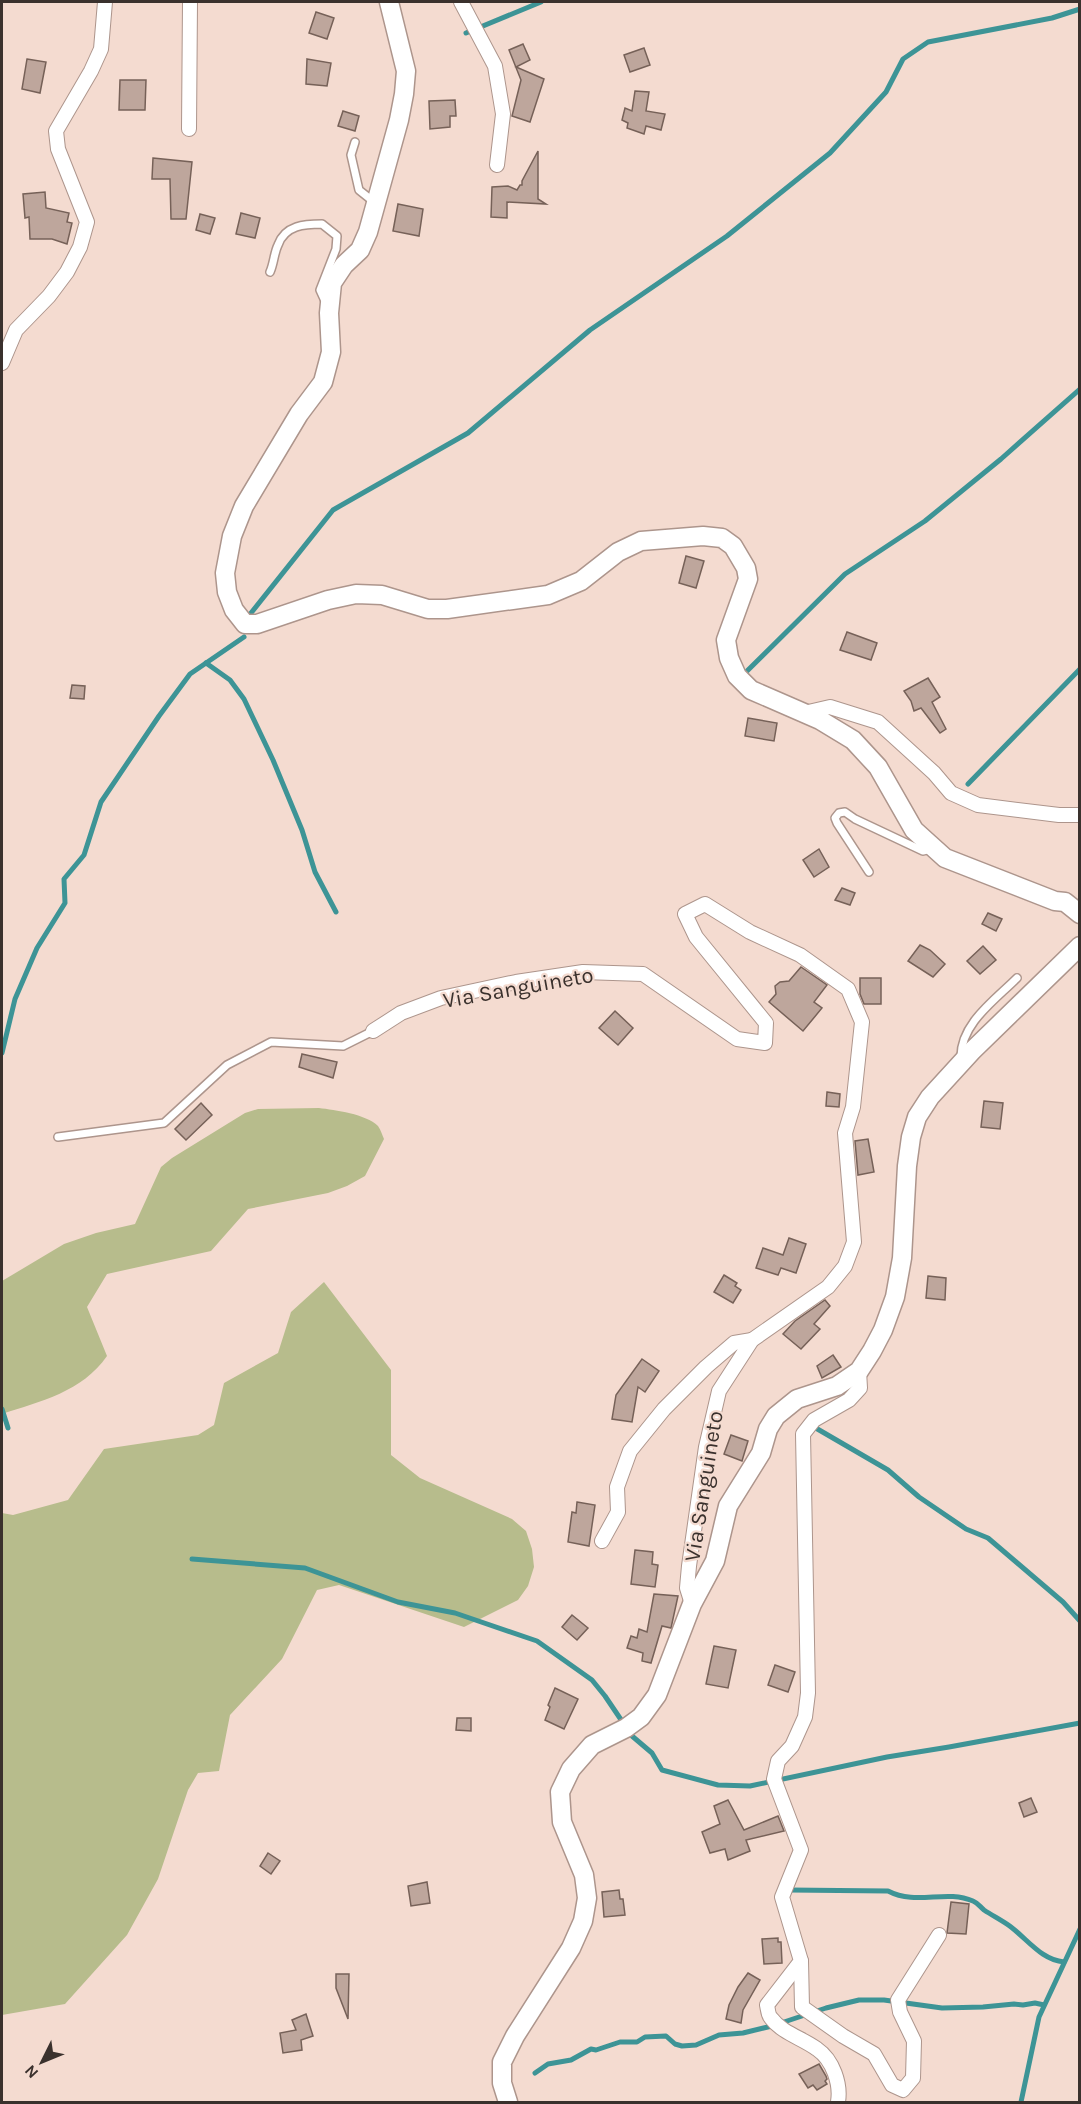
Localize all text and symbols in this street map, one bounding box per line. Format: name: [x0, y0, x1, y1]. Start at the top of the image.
street label: Via Sanguineto: [441, 962, 595, 1014]
street label: Via Sanguineto: [679, 1409, 729, 1563]
north arrow: [12, 2032, 72, 2092]
text: N: [21, 2061, 42, 2083]

